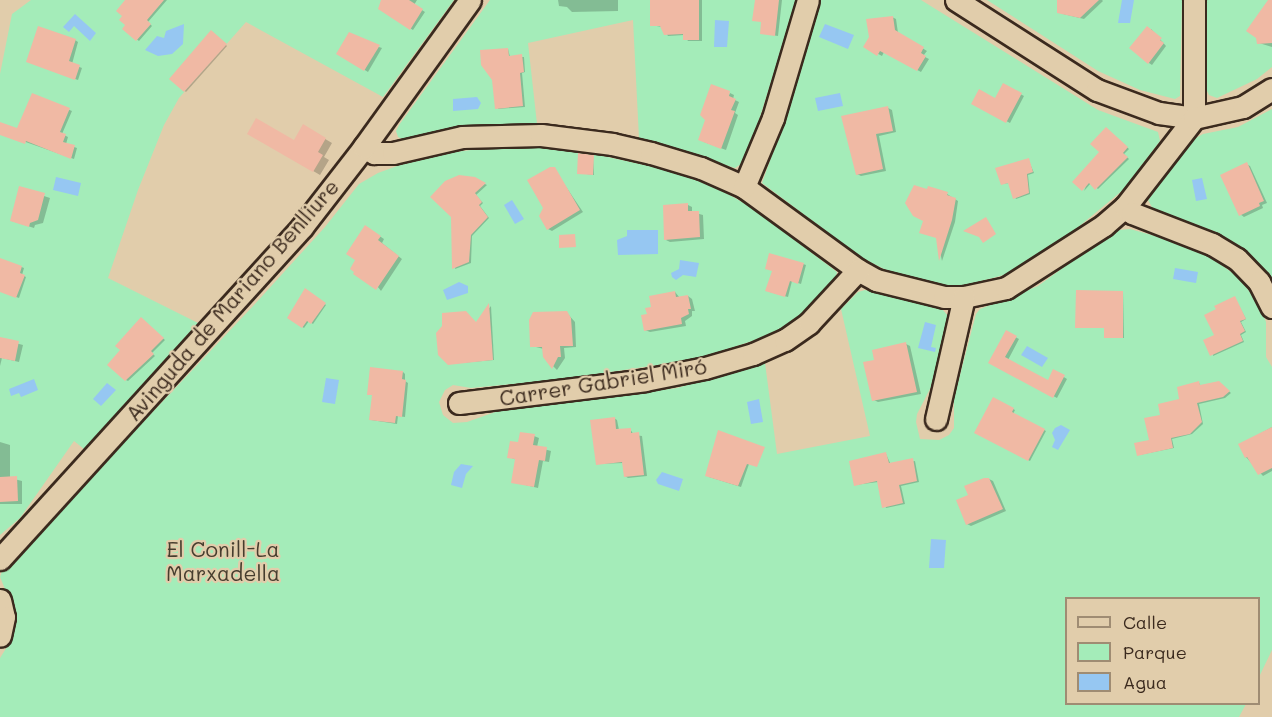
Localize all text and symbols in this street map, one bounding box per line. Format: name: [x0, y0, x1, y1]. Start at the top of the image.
street label: Avinguda de Mariano Benlliure: [120, 174, 344, 426]
street label: Carrer Gabriel Miró: [498, 353, 708, 411]
park label: El Conill-La Marxadella: [166, 536, 280, 586]
legend: [1065, 597, 1260, 705]
text: Calle: [1123, 610, 1167, 634]
text: Parque: [1123, 640, 1187, 664]
text: Agua: [1123, 670, 1167, 694]

